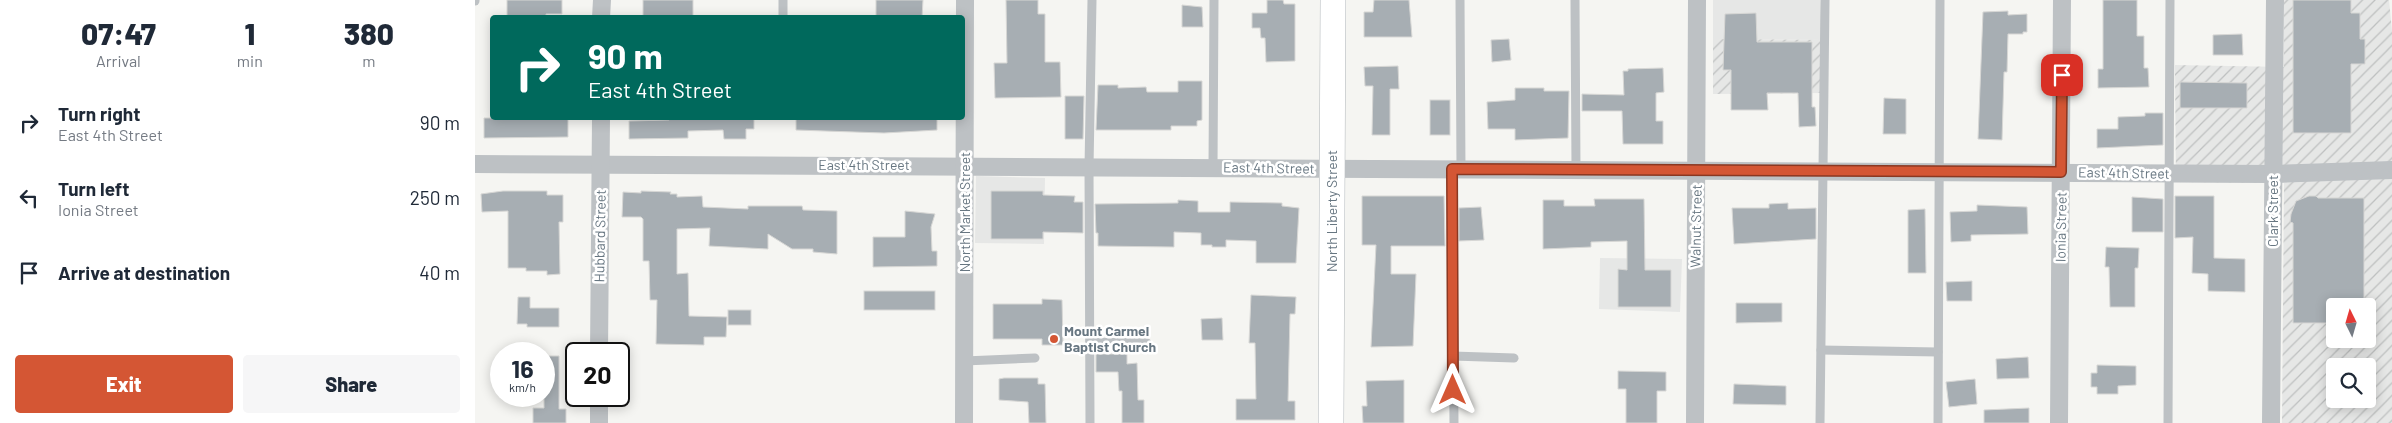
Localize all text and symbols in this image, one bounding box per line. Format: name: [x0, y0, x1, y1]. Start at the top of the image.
text: 07:47: [81, 15, 156, 51]
text: 1: [244, 15, 255, 51]
text: 380: [344, 15, 394, 51]
text: 90 m: [588, 34, 663, 76]
icon: right: [505, 35, 570, 100]
text: Arrival: [96, 51, 141, 70]
text: min: [237, 51, 263, 70]
text: m: [362, 51, 375, 70]
pin: [2041, 54, 2083, 96]
icon: arrive: [2048, 61, 2076, 89]
text: East 4th Street: [588, 76, 732, 102]
text: Turn right: [58, 102, 140, 125]
icon: right: [15, 109, 43, 137]
text: 90 m: [420, 111, 460, 134]
text: East 4th Street: [58, 125, 163, 144]
street label: North Liberty Street: [1323, 150, 1340, 272]
street label: North Market Street: [956, 152, 973, 272]
street label: East 4th Street: [818, 156, 910, 173]
street label: East 4th Street: [1223, 158, 1315, 177]
street label: East 4th Street: [2078, 163, 2170, 182]
street label: Clark Street: [2264, 175, 2281, 247]
text: Turn left: [58, 177, 129, 200]
icon: left: [15, 184, 43, 212]
street label: Walnut Street: [1686, 184, 1705, 268]
text: 250 m: [410, 186, 460, 209]
street label: Hubbard Street: [590, 189, 609, 283]
street label: Ionia Street: [2051, 192, 2070, 262]
text: Ionia Street: [58, 200, 139, 219]
icon: arrive: [15, 259, 43, 287]
text: Arrive at destination: [58, 261, 230, 284]
text: 40 m: [419, 261, 460, 284]
north arrow: [2326, 298, 2376, 348]
map controls: [2326, 298, 2376, 408]
place label: Mount Carmel Baptist Church: [1064, 322, 1156, 355]
marker: Mount Carmel Baptist Church: [1048, 333, 1060, 345]
speed limit sign: 20: [565, 342, 630, 407]
text: 16: [511, 353, 534, 383]
button: Exit: [15, 355, 233, 413]
button: Share: [243, 355, 460, 413]
button: search: [2326, 358, 2376, 408]
position arrow: [1426, 363, 1478, 415]
text: km/h: [509, 380, 536, 394]

